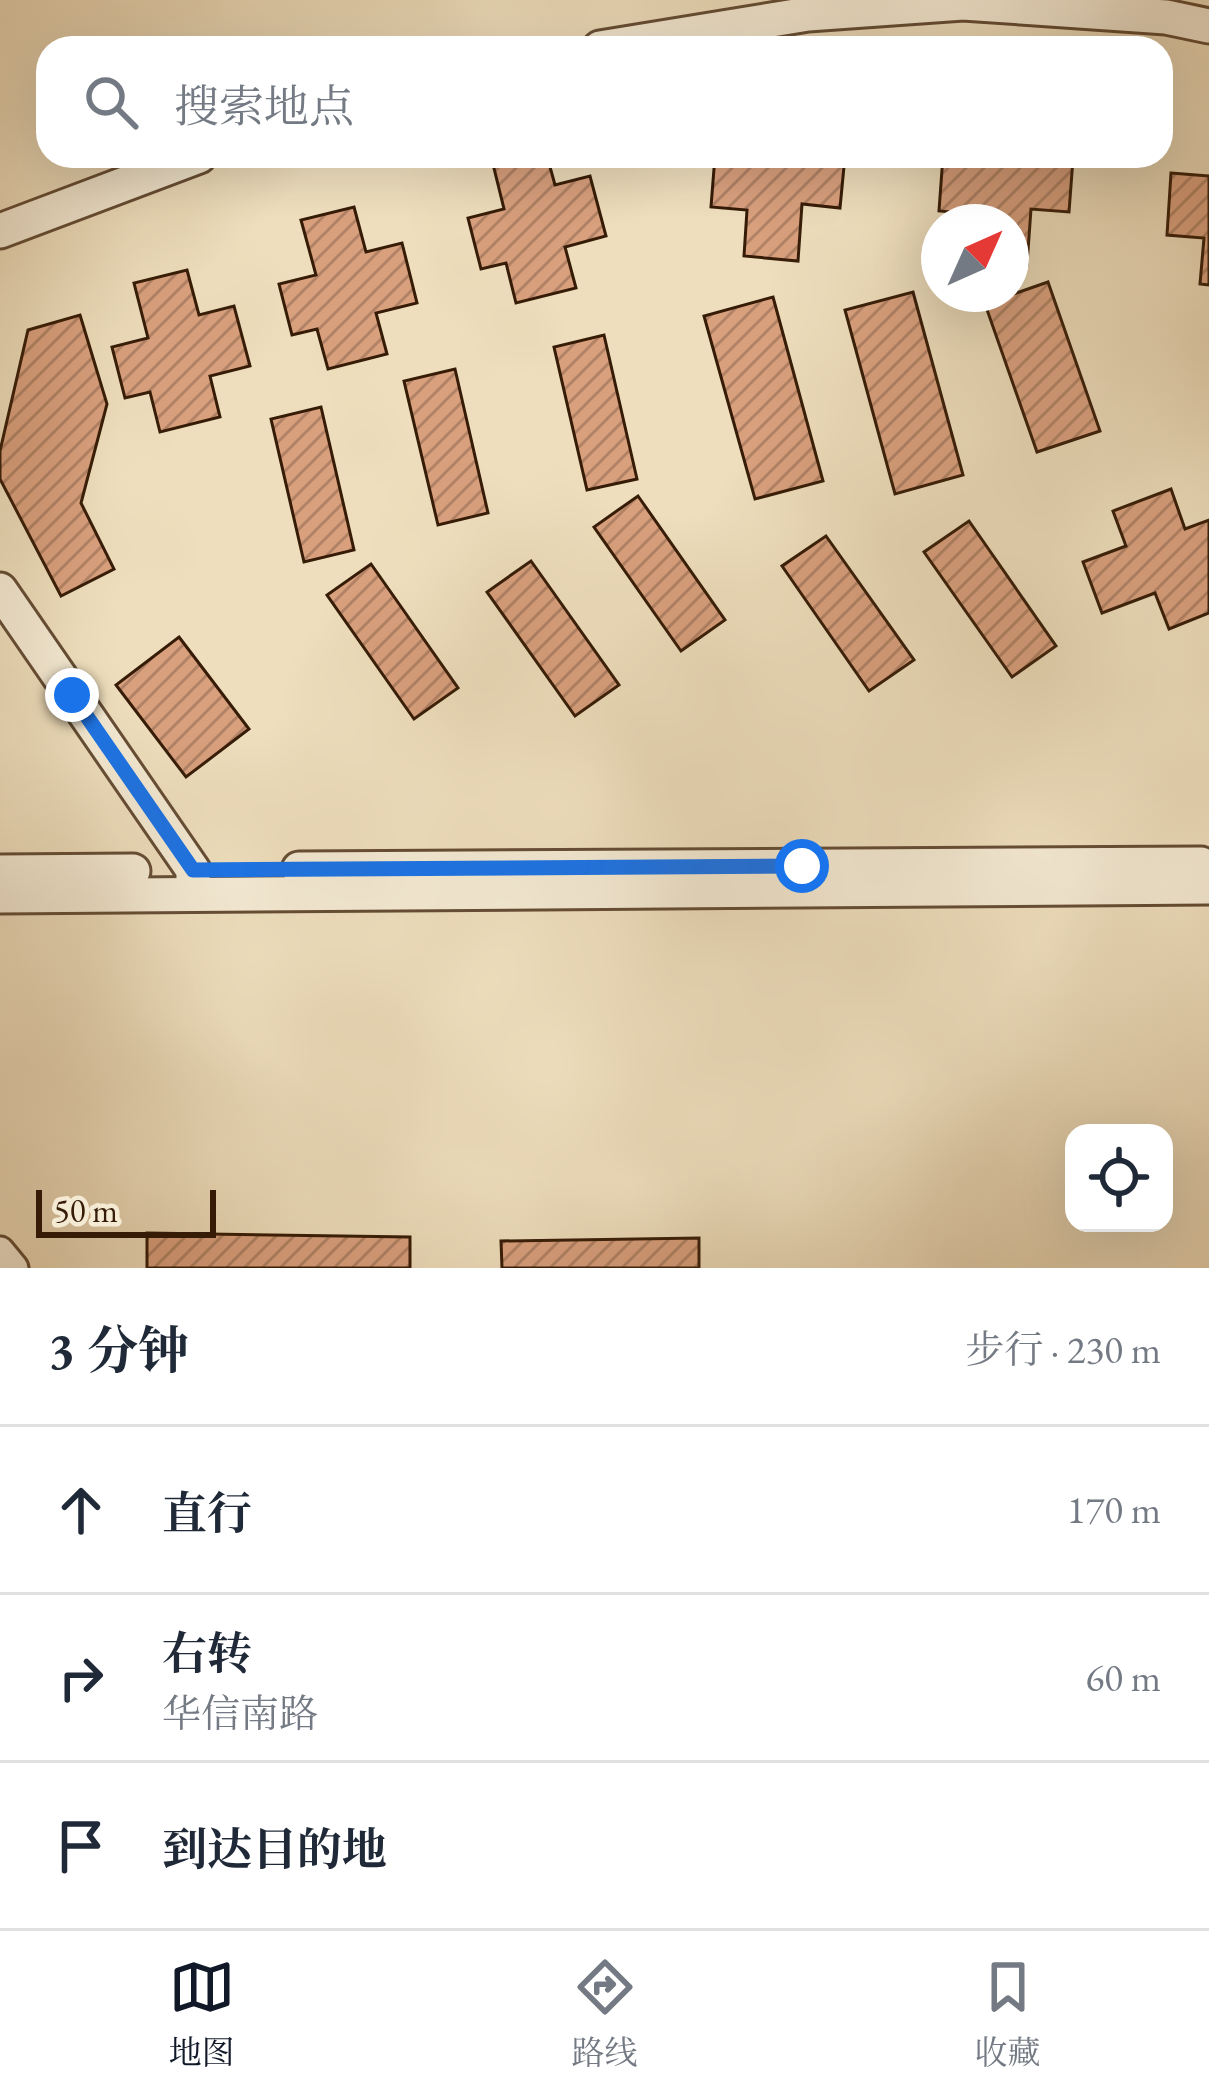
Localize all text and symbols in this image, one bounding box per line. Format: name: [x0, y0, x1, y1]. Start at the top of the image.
search box: [36, 36, 1173, 168]
icon: search: [78, 69, 144, 135]
text: 搜索地点: [174, 77, 354, 135]
north arrow: [921, 204, 1029, 312]
route end: [45, 668, 99, 722]
route start: [775, 839, 829, 893]
map controls: [1065, 1124, 1173, 1232]
button: locate: [1065, 1124, 1173, 1232]
scale bar: [36, 1184, 216, 1237]
text: 50 m: [54, 1189, 118, 1232]
text: 3 分钟: [48, 1317, 189, 1383]
text: 步行 · 230 m: [965, 1324, 1161, 1375]
icon: ahead: [48, 1477, 114, 1543]
text: 直行: [162, 1484, 252, 1542]
text: 170 m: [1067, 1484, 1161, 1535]
text: 右转: [162, 1624, 252, 1682]
icon: right: [48, 1645, 114, 1711]
text: 60 m: [1085, 1652, 1161, 1703]
text: 华信南路: [162, 1688, 318, 1739]
icon: arrive: [48, 1813, 114, 1879]
text: 到达目的地: [162, 1820, 387, 1878]
tab: 地图: [169, 1954, 235, 2074]
tab: 路线: [572, 1954, 638, 2074]
tab: 收藏: [975, 1954, 1041, 2074]

